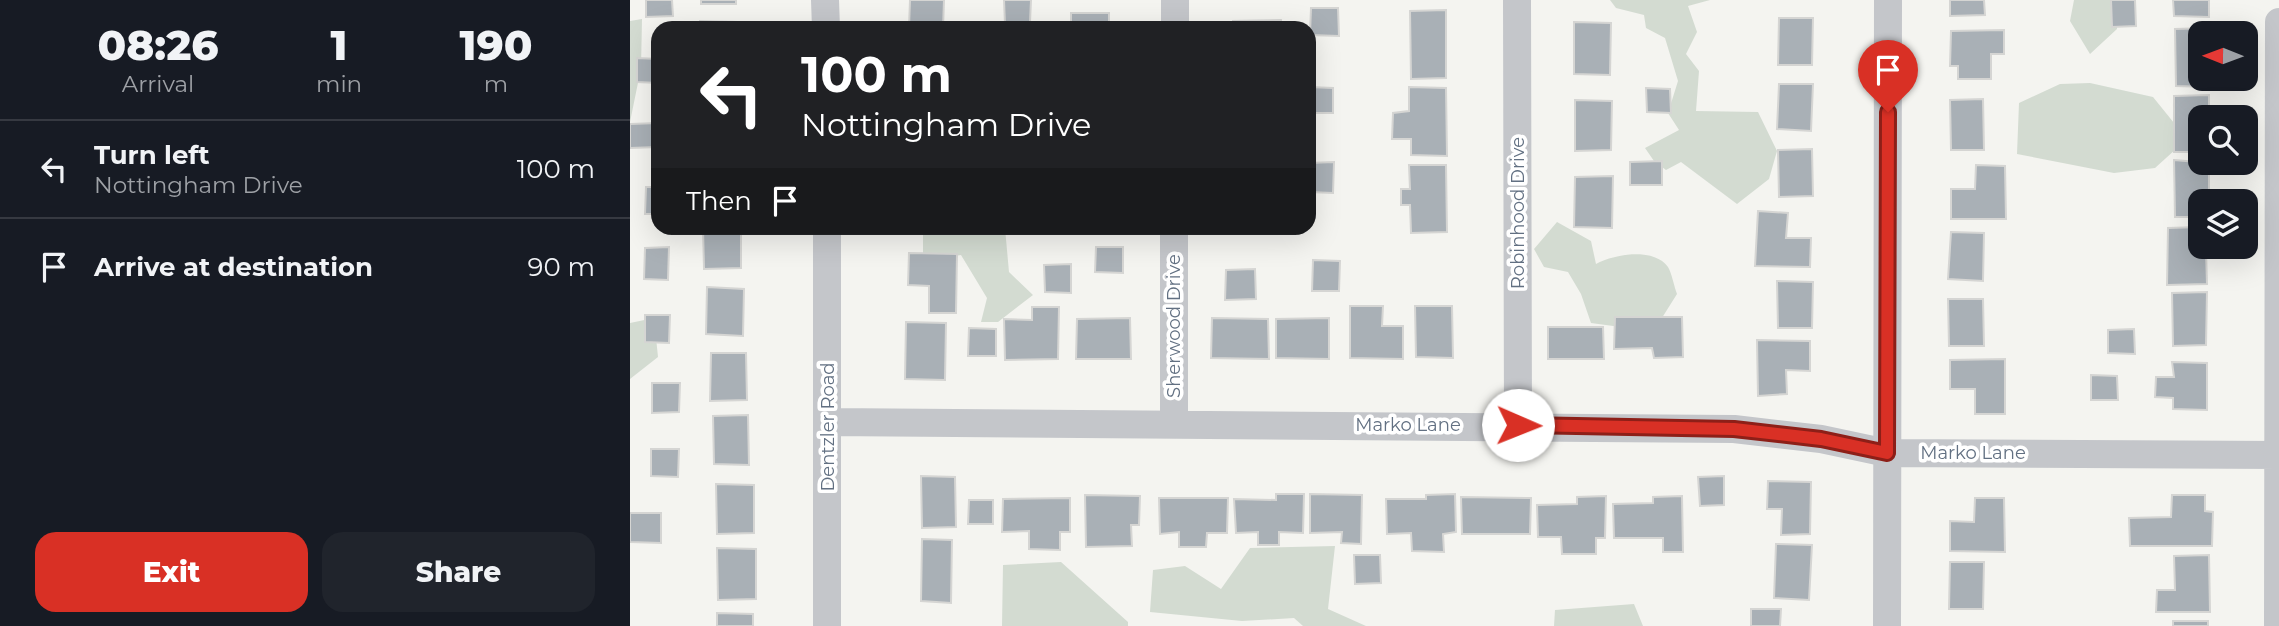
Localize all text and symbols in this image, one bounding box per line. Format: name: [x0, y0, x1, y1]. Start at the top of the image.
text: 08:26: [97, 19, 219, 71]
text: 1: [331, 19, 348, 71]
text: 190: [460, 19, 533, 71]
north arrow: [2188, 21, 2258, 91]
map controls: [2188, 21, 2258, 259]
pin: [1858, 40, 1918, 112]
text: 100 m: [801, 45, 952, 104]
icon: left: [686, 49, 777, 140]
icon: arrive: [1869, 51, 1907, 89]
text: Arrival: [122, 70, 194, 98]
text: min: [316, 70, 362, 98]
text: m: [484, 70, 508, 98]
text: Nottingham Drive: [801, 105, 1091, 144]
button: search: [2188, 105, 2258, 175]
street label: Robinhood Drive: [1507, 137, 1529, 289]
text: Turn left: [94, 139, 210, 171]
icon: left: [35, 150, 73, 188]
text: 100 m: [517, 153, 595, 185]
text: Nottingham Drive: [94, 171, 303, 199]
icon: arrive: [766, 182, 804, 220]
text: Then: [686, 185, 752, 217]
button: layers: [2188, 189, 2258, 259]
icon: arrive: [35, 248, 73, 286]
text: Arrive at destination: [94, 251, 373, 283]
text: 90 m: [528, 251, 595, 283]
street label: Sherwood Drive: [1163, 254, 1185, 398]
street label: Dentzler Road: [817, 362, 839, 492]
position arrow: [1481, 388, 1555, 462]
street label: Marko Lane: [1355, 414, 1461, 436]
street label: Marko Lane: [1920, 442, 2026, 464]
button: Exit: [35, 532, 308, 612]
button: Share: [322, 532, 595, 612]

